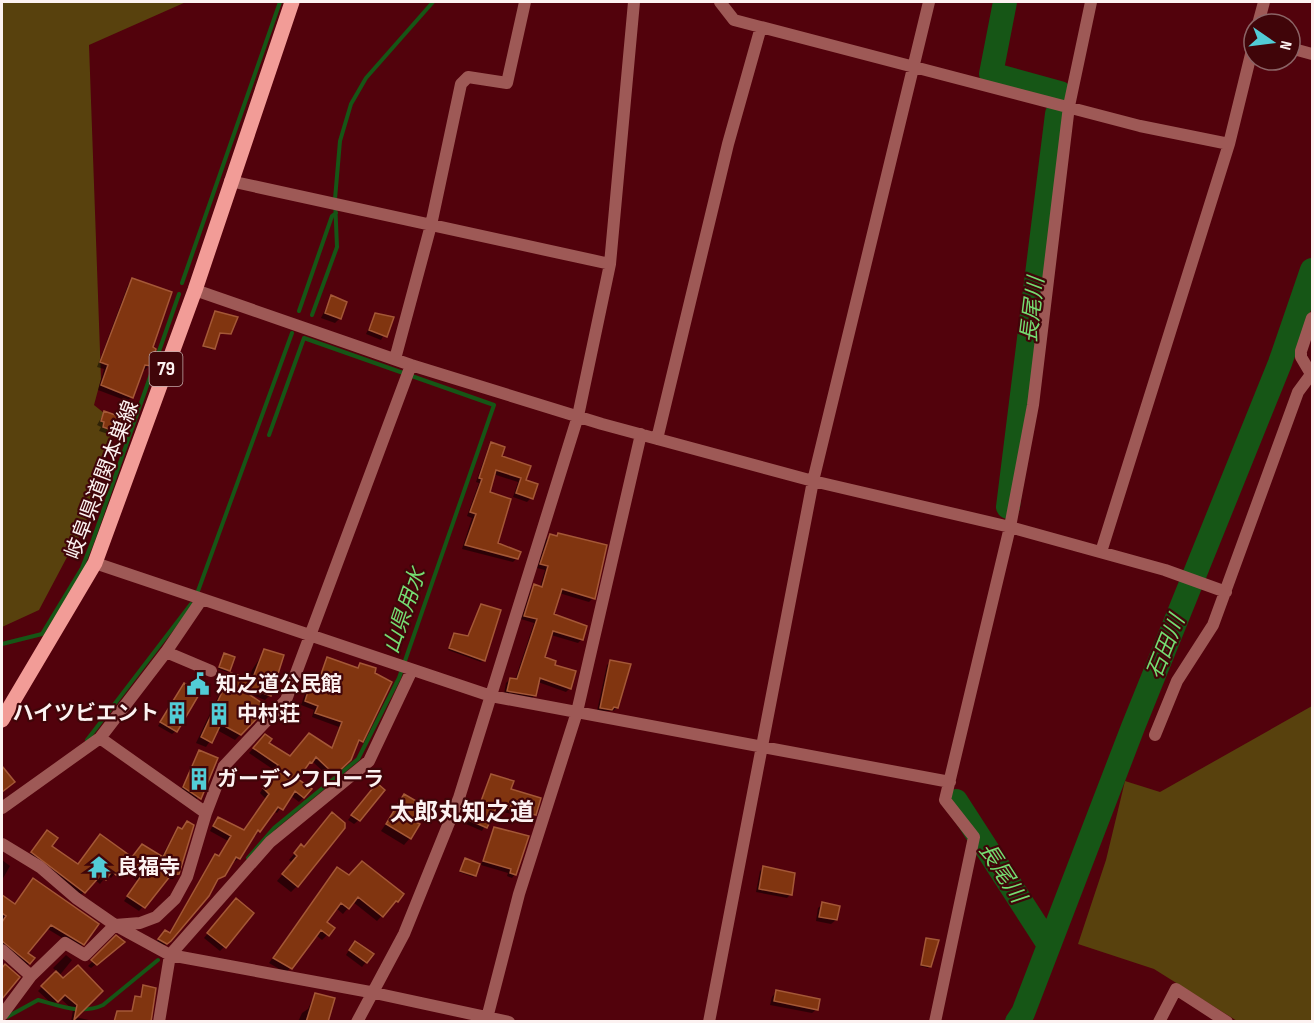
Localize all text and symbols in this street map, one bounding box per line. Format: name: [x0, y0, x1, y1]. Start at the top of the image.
north arrow: [1242, 12, 1302, 72]
text: N: [1275, 39, 1295, 52]
water label: 長尾川: [1016, 274, 1051, 344]
road number: 79: [150, 352, 182, 386]
street label: 岐阜県道関本巣線: [60, 397, 144, 563]
water label: 山県用水: [378, 563, 433, 657]
water label: 石田川: [1141, 609, 1192, 683]
public building icon: 知之道公民館: [185, 671, 211, 697]
place label: 知之道公民館: [216, 672, 342, 697]
building icon: ハイツビエント: [164, 700, 190, 726]
place label: ハイツビエント: [12, 701, 159, 726]
building icon: 中村荘: [206, 701, 232, 727]
place label: 中村荘: [237, 702, 300, 727]
building icon: ガーデンフローラ: [186, 766, 212, 792]
place label: ガーデンフローラ: [217, 767, 384, 792]
district label: 太郎丸知之道: [390, 798, 534, 827]
water label: 長尾川: [973, 838, 1032, 910]
temple icon: 良福寺: [86, 854, 112, 880]
place label: 良福寺: [117, 855, 180, 880]

